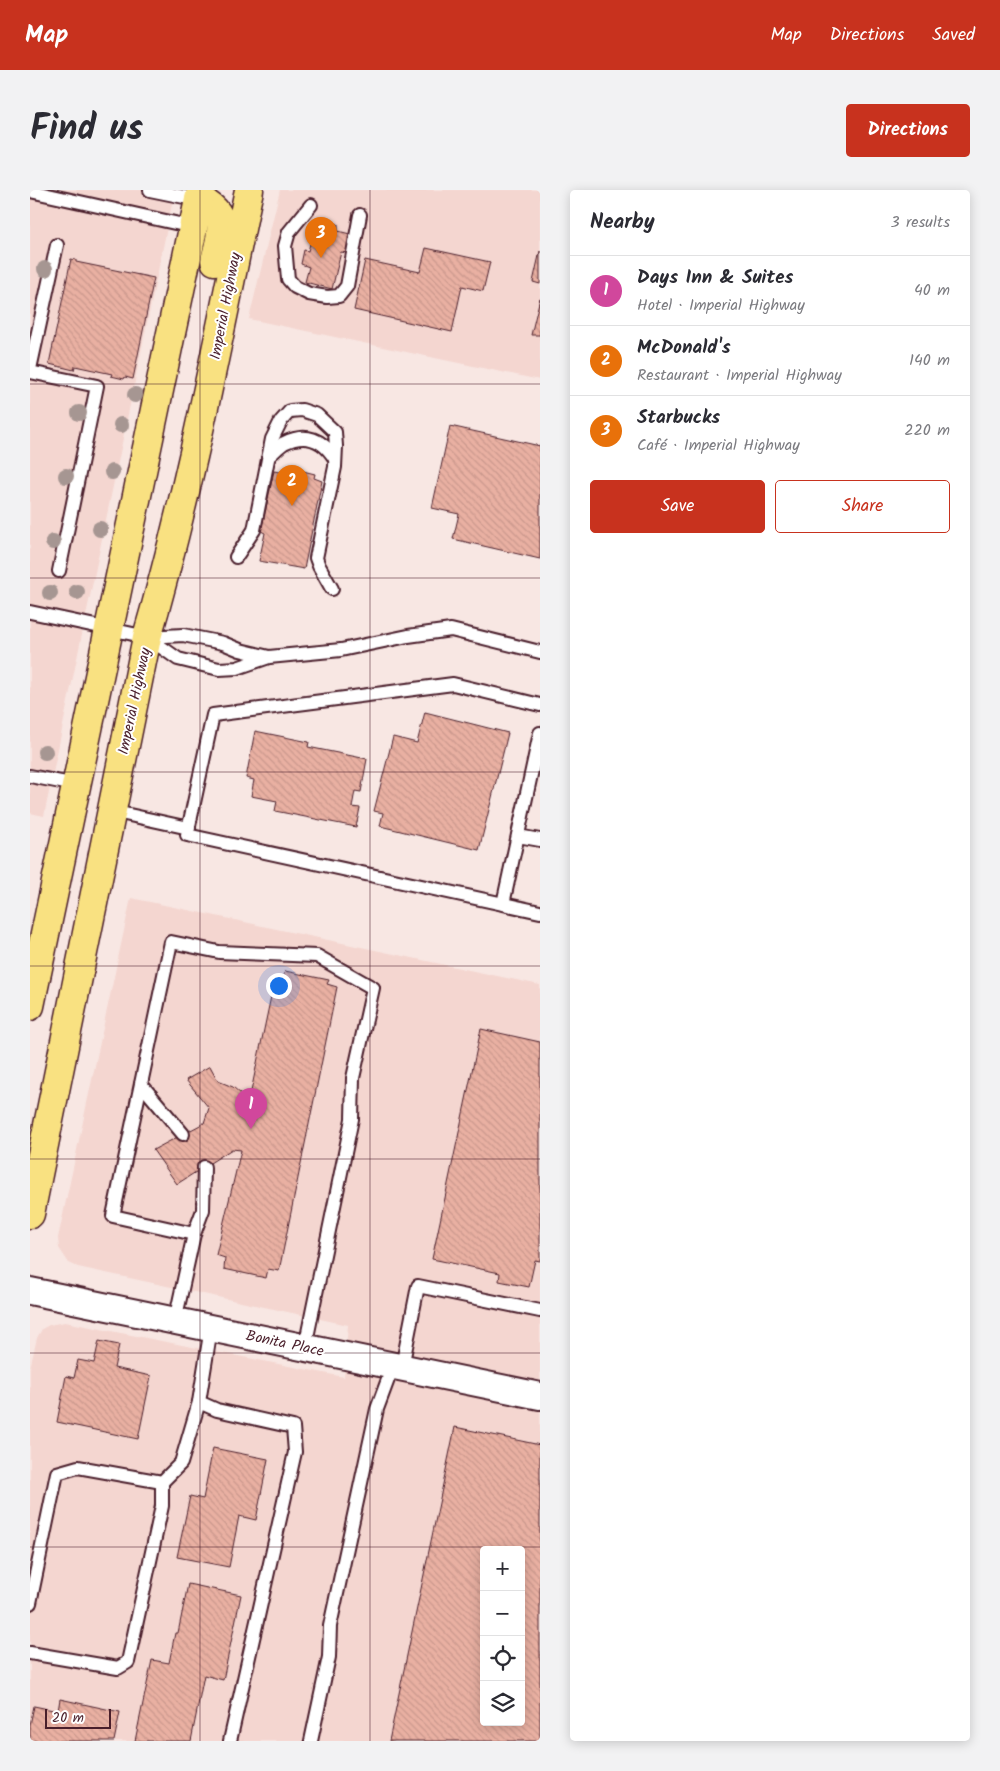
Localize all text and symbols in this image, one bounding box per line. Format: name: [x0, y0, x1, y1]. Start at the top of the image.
text: Map: [25, 16, 68, 55]
text: Map: [770, 21, 802, 50]
text: Directions: [830, 21, 904, 50]
text: Saved: [932, 21, 975, 50]
text: Find us: [30, 102, 143, 158]
button: Directions: [846, 104, 970, 157]
text: Nearby: [590, 206, 655, 239]
text: 3 results: [891, 210, 950, 235]
pin: 3: [305, 217, 337, 258]
street label: Imperial Highway: [204, 250, 248, 362]
text: Days Inn & Suites: [637, 263, 793, 293]
text: 1: [604, 278, 608, 303]
text: 40 m: [914, 278, 950, 303]
text: Hotel · Imperial Highway: [637, 293, 805, 318]
text: McDonald's: [637, 333, 731, 363]
text: 2: [601, 348, 611, 373]
text: 140 m: [909, 348, 950, 373]
text: Restaurant · Imperial Highway: [637, 363, 842, 388]
text: Starbucks: [637, 403, 720, 433]
text: 3: [602, 418, 610, 443]
text: 220 m: [904, 418, 950, 443]
text: Café · Imperial Highway: [637, 433, 800, 458]
pin: 2: [276, 465, 308, 506]
button: Save: [590, 480, 765, 533]
button: Share: [775, 480, 950, 533]
street label: Imperial Highway: [112, 645, 158, 757]
your location: [266, 973, 292, 999]
pin: 1: [235, 1088, 267, 1129]
street label: Bonita Place: [244, 1324, 326, 1364]
map controls: [480, 1546, 525, 1726]
button: +: [480, 1546, 525, 1591]
button: −: [480, 1591, 525, 1636]
button: locate: [480, 1636, 525, 1681]
button: layers: [480, 1681, 525, 1726]
scale bar: [45, 1706, 111, 1729]
text: 20 m: [52, 1707, 84, 1729]

